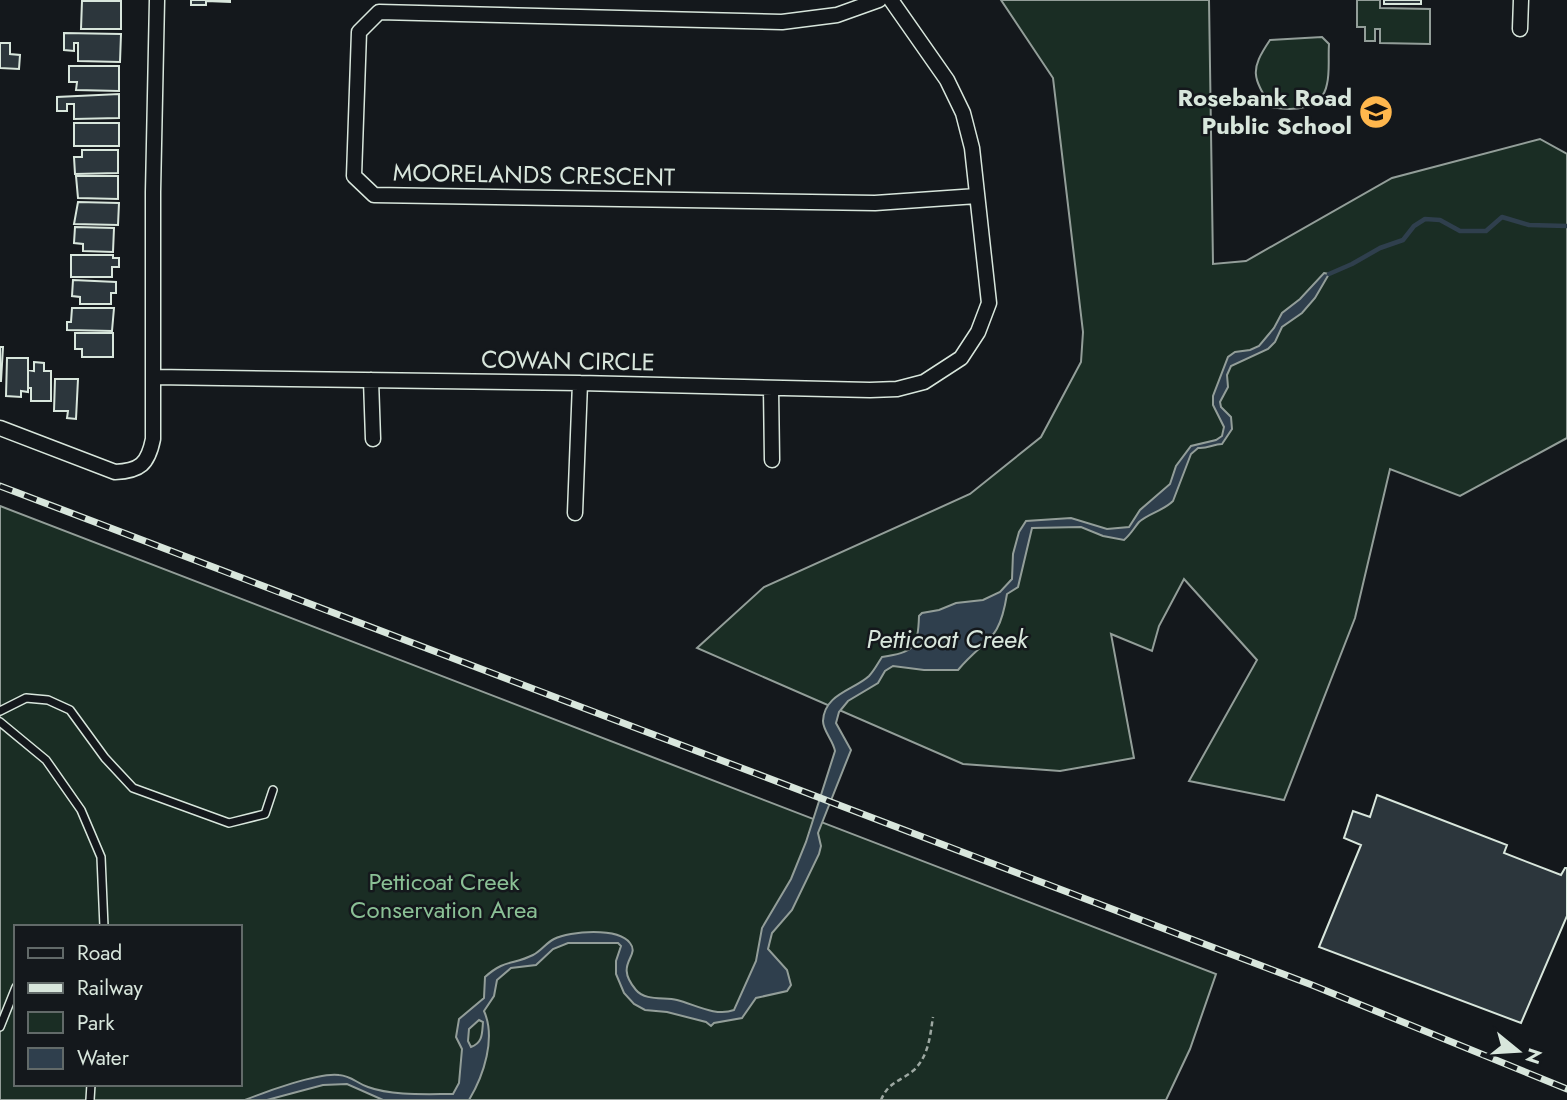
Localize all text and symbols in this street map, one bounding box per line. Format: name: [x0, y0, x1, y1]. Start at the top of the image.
place label: Rosebank Road Public School: [1178, 80, 1352, 143]
school or university icon: Rosebank Road Public School: [1357, 93, 1395, 131]
street label: MOORELANDS CRESCENT: [393, 155, 675, 194]
street label: COWAN CIRCLE: [481, 341, 655, 380]
water label: Petticoat Creek: [866, 620, 1030, 658]
park label: Petticoat Creek Conservation Area: [350, 864, 538, 927]
legend: [14, 925, 242, 1086]
text: Road: [77, 938, 122, 968]
text: Railway: [77, 973, 143, 1003]
text: Park: [77, 1008, 115, 1038]
north arrow: [1483, 1016, 1553, 1086]
text: Water: [77, 1043, 130, 1073]
text: N: [1519, 1045, 1549, 1067]

